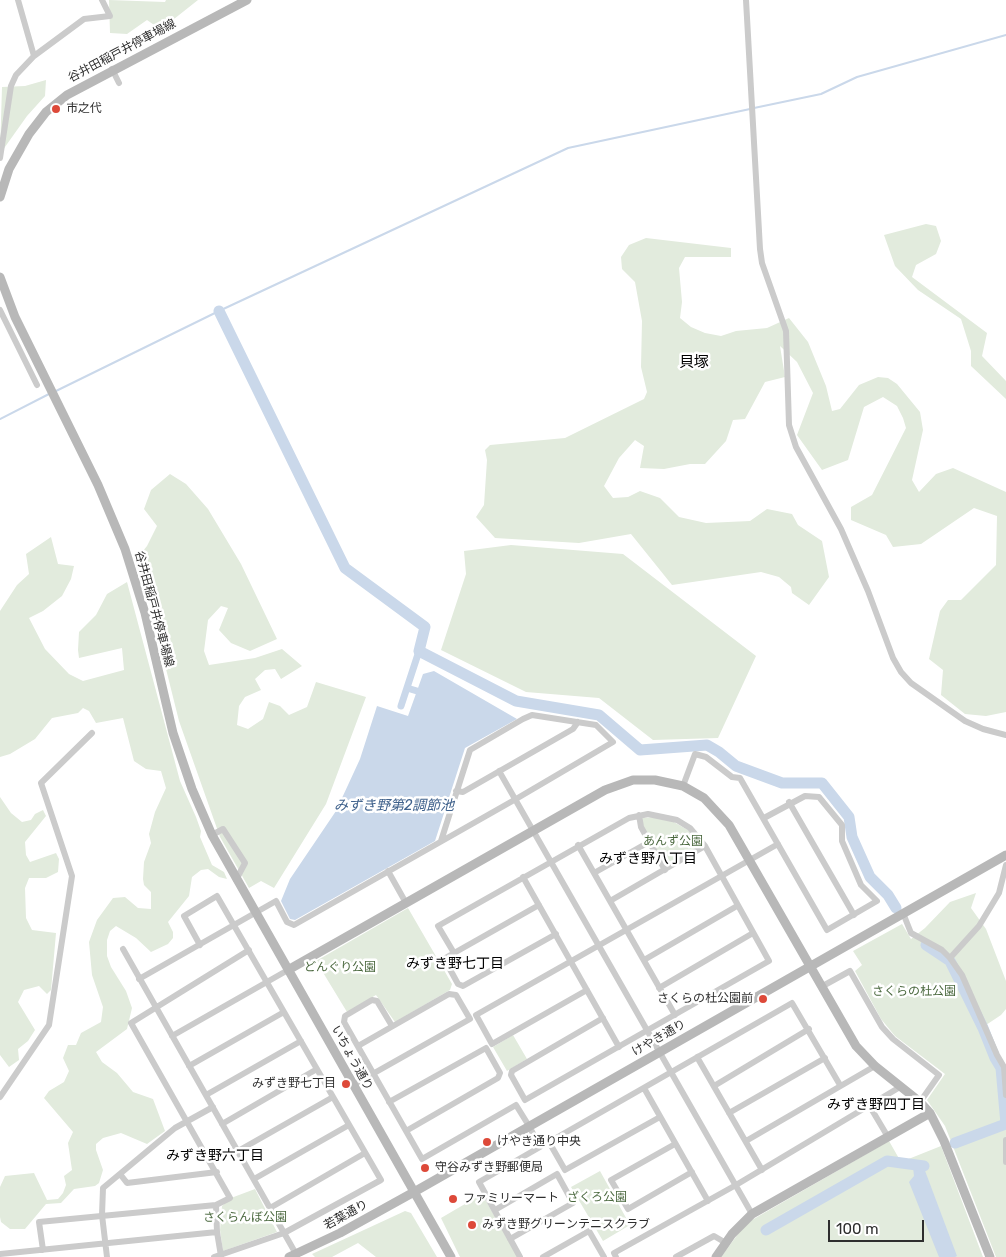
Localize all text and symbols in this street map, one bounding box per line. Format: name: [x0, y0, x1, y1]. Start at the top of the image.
street label: 谷井田稲戸井停車場線: [66, 16, 178, 86]
place label: 市之代: [66, 102, 102, 116]
marker: 市之代: [50, 103, 62, 115]
district label: 貝塚: [679, 354, 709, 372]
street label: 谷井田稲戸井停車場線: [132, 549, 176, 669]
water label: みずき野第2調節池: [334, 798, 454, 814]
park label: あんず公園: [643, 835, 703, 849]
district label: みずき野八丁目: [599, 851, 697, 867]
district label: みずき野七丁目: [406, 956, 504, 972]
park label: どんぐり公園: [304, 961, 376, 975]
park label: さくらの杜公園: [872, 985, 956, 999]
place label: さくらの杜公園前: [657, 992, 753, 1006]
marker: さくらの杜公園前: [757, 993, 769, 1005]
street label: けやき通り: [629, 1017, 689, 1059]
street label: いちょう通り: [328, 1023, 376, 1093]
place label: みずき野七丁目: [252, 1077, 336, 1091]
marker: みずき野七丁目: [340, 1078, 352, 1090]
district label: みずき野四丁目: [827, 1097, 925, 1113]
place label: けやき通り中央: [497, 1135, 581, 1149]
marker: けやき通り中央: [481, 1136, 493, 1148]
district label: みずき野六丁目: [166, 1148, 264, 1164]
place label: 守谷みずき野郵便局: [435, 1161, 543, 1175]
marker: 守谷みずき野郵便局: [419, 1162, 431, 1174]
park label: ざくろ公園: [567, 1191, 627, 1205]
place label: ファミリーマート: [463, 1192, 559, 1206]
marker: ファミリーマート: [447, 1193, 459, 1205]
street label: 若葉通り: [322, 1197, 370, 1233]
scale bar: [831, 1210, 927, 1242]
park label: さくらんぼ公園: [203, 1211, 287, 1225]
place label: みずき野グリーンテニスクラブ: [482, 1218, 650, 1232]
marker: みずき野グリーンテニスクラブ: [466, 1219, 478, 1231]
text: 100 m: [836, 1220, 878, 1238]

